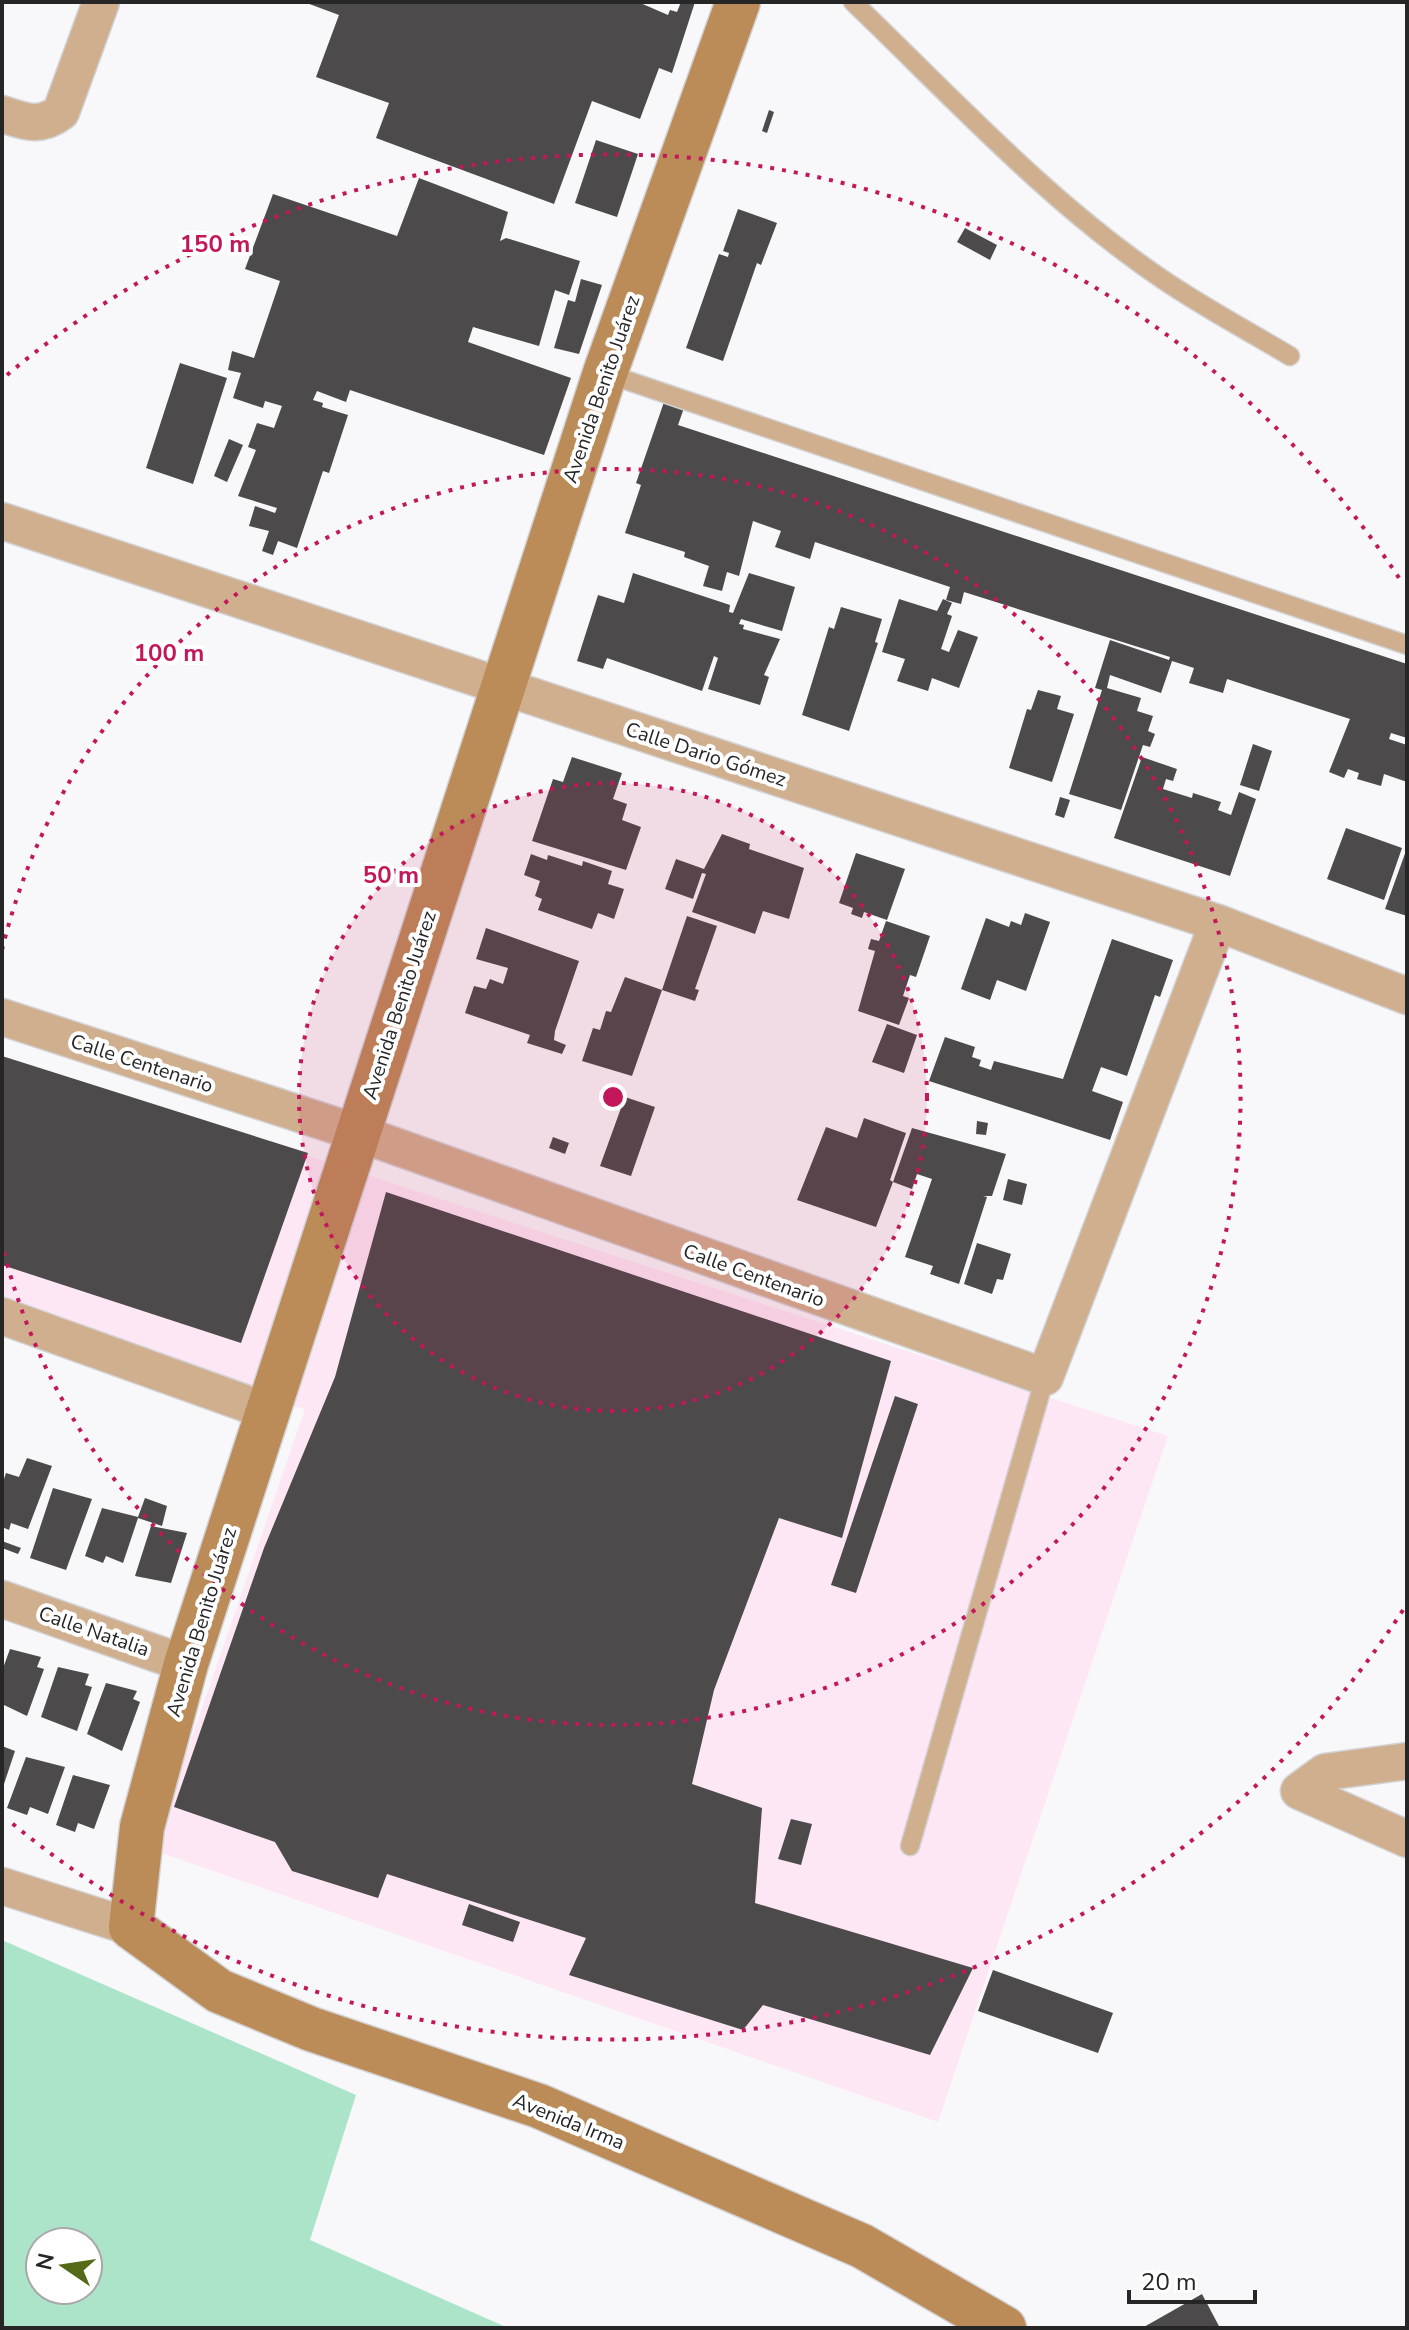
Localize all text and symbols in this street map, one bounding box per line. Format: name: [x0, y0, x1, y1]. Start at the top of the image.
text: 150 m: [180, 228, 250, 260]
street label: Avenida Benito Juárez: [557, 292, 646, 487]
text: 100 m: [134, 637, 204, 669]
street label: Calle Dario Gómez: [622, 716, 790, 793]
text: 50 m: [363, 859, 419, 891]
street label: Avenida Benito Juárez: [356, 907, 443, 1103]
street label: Calle Centenario: [67, 1028, 217, 1099]
centre of rings: [599, 1083, 627, 1111]
street label: Calle Centenario: [679, 1237, 828, 1314]
street label: Avenida Benito Juárez: [160, 1524, 243, 1720]
street label: Calle Natalia: [35, 1600, 153, 1663]
street label: Avenida Irma: [509, 2087, 629, 2156]
north arrow: [24, 2226, 104, 2306]
text: N: [29, 2250, 62, 2273]
scale bar: [1129, 2254, 1255, 2304]
text: 20 m: [1141, 2266, 1197, 2298]

